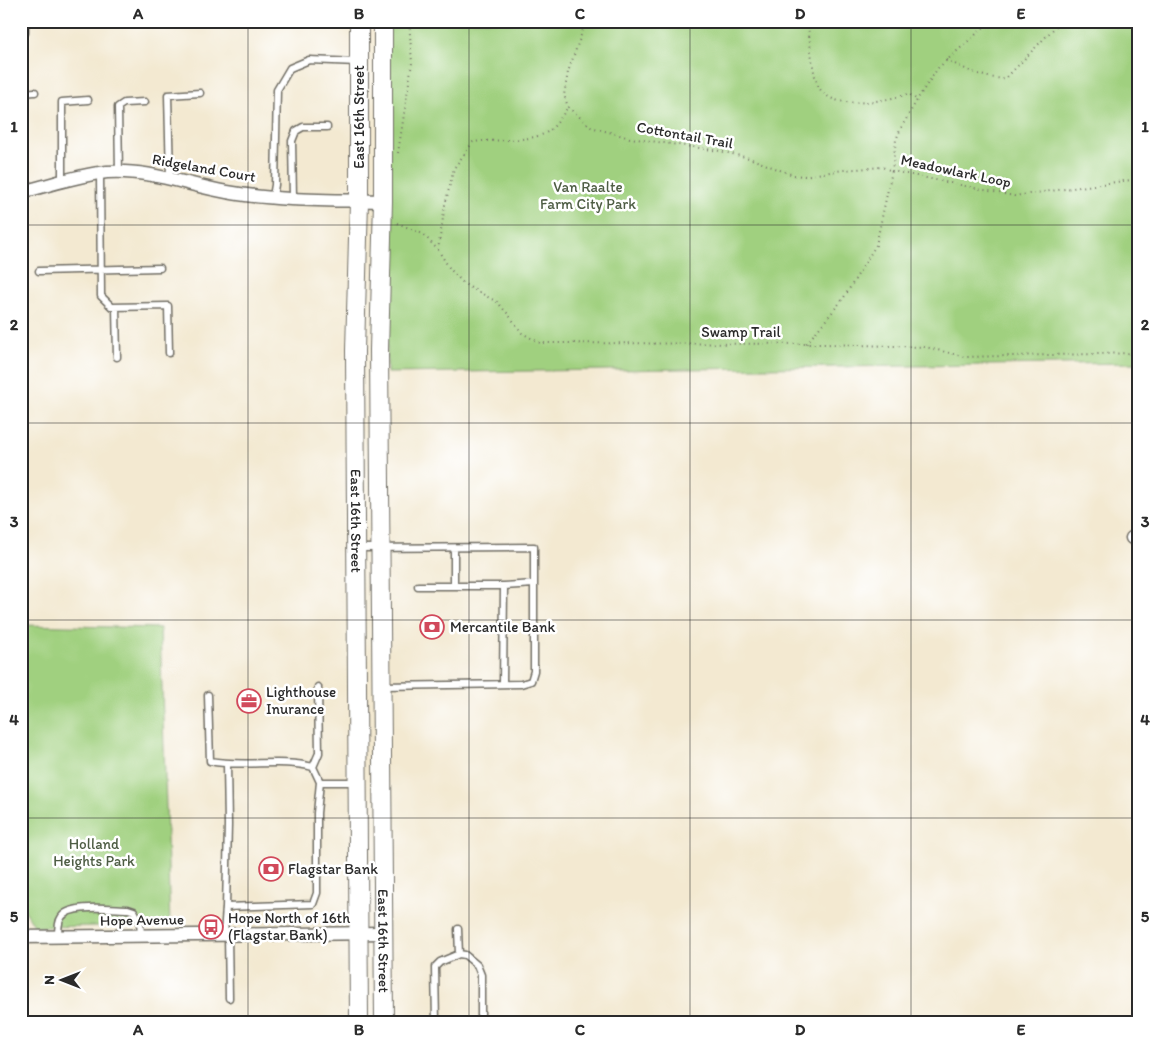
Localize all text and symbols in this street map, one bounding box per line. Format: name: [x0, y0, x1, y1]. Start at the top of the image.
text: A: [132, 4, 144, 23]
text: B: [354, 4, 365, 23]
text: C: [575, 4, 586, 23]
text: D: [795, 4, 806, 23]
text: E: [1017, 4, 1026, 23]
street label: East 16th Street: [350, 65, 368, 169]
text: 1: [10, 117, 18, 136]
text: 1: [1141, 117, 1149, 136]
street label: Cottontail Trail: [635, 118, 735, 152]
street label: Ridgeland Court: [151, 150, 258, 186]
street label: Meadowlark Loop: [899, 151, 1013, 191]
park label: Van Raalte Farm City Park: [540, 178, 636, 213]
text: 2: [10, 315, 19, 334]
text: 2: [1141, 315, 1150, 334]
street label: Swamp Trail: [701, 323, 782, 341]
street label: East 16th Street: [347, 469, 365, 573]
text: 3: [10, 512, 19, 531]
text: 3: [1141, 512, 1150, 531]
bank icon: Mercantile Bank: [419, 614, 445, 640]
place label: Mercantile Bank: [450, 618, 555, 636]
place label: Lighthouse Inurance: [266, 683, 336, 718]
office icon: Lighthouse Inurance: [236, 688, 262, 714]
text: 4: [9, 710, 19, 729]
text: 4: [1140, 710, 1150, 729]
park label: Holland Heights Park: [53, 835, 135, 870]
bank icon: Flagstar Bank: [258, 856, 284, 882]
place label: Flagstar Bank: [288, 860, 378, 878]
street label: East 16th Street: [374, 889, 393, 993]
text: 5: [10, 907, 19, 926]
text: 5: [1141, 907, 1150, 926]
place label: Hope North of 16th (Flagstar Bank): [228, 909, 350, 944]
street label: Hope Avenue: [100, 910, 184, 930]
bus stop icon: Hope North of 16th (Flagstar Bank): [198, 914, 224, 940]
north arrow: [38, 956, 88, 1006]
text: N: [41, 975, 58, 985]
text: A: [132, 1020, 144, 1039]
text: B: [354, 1020, 365, 1039]
text: C: [575, 1020, 586, 1039]
text: D: [795, 1020, 806, 1039]
text: E: [1017, 1020, 1026, 1039]

